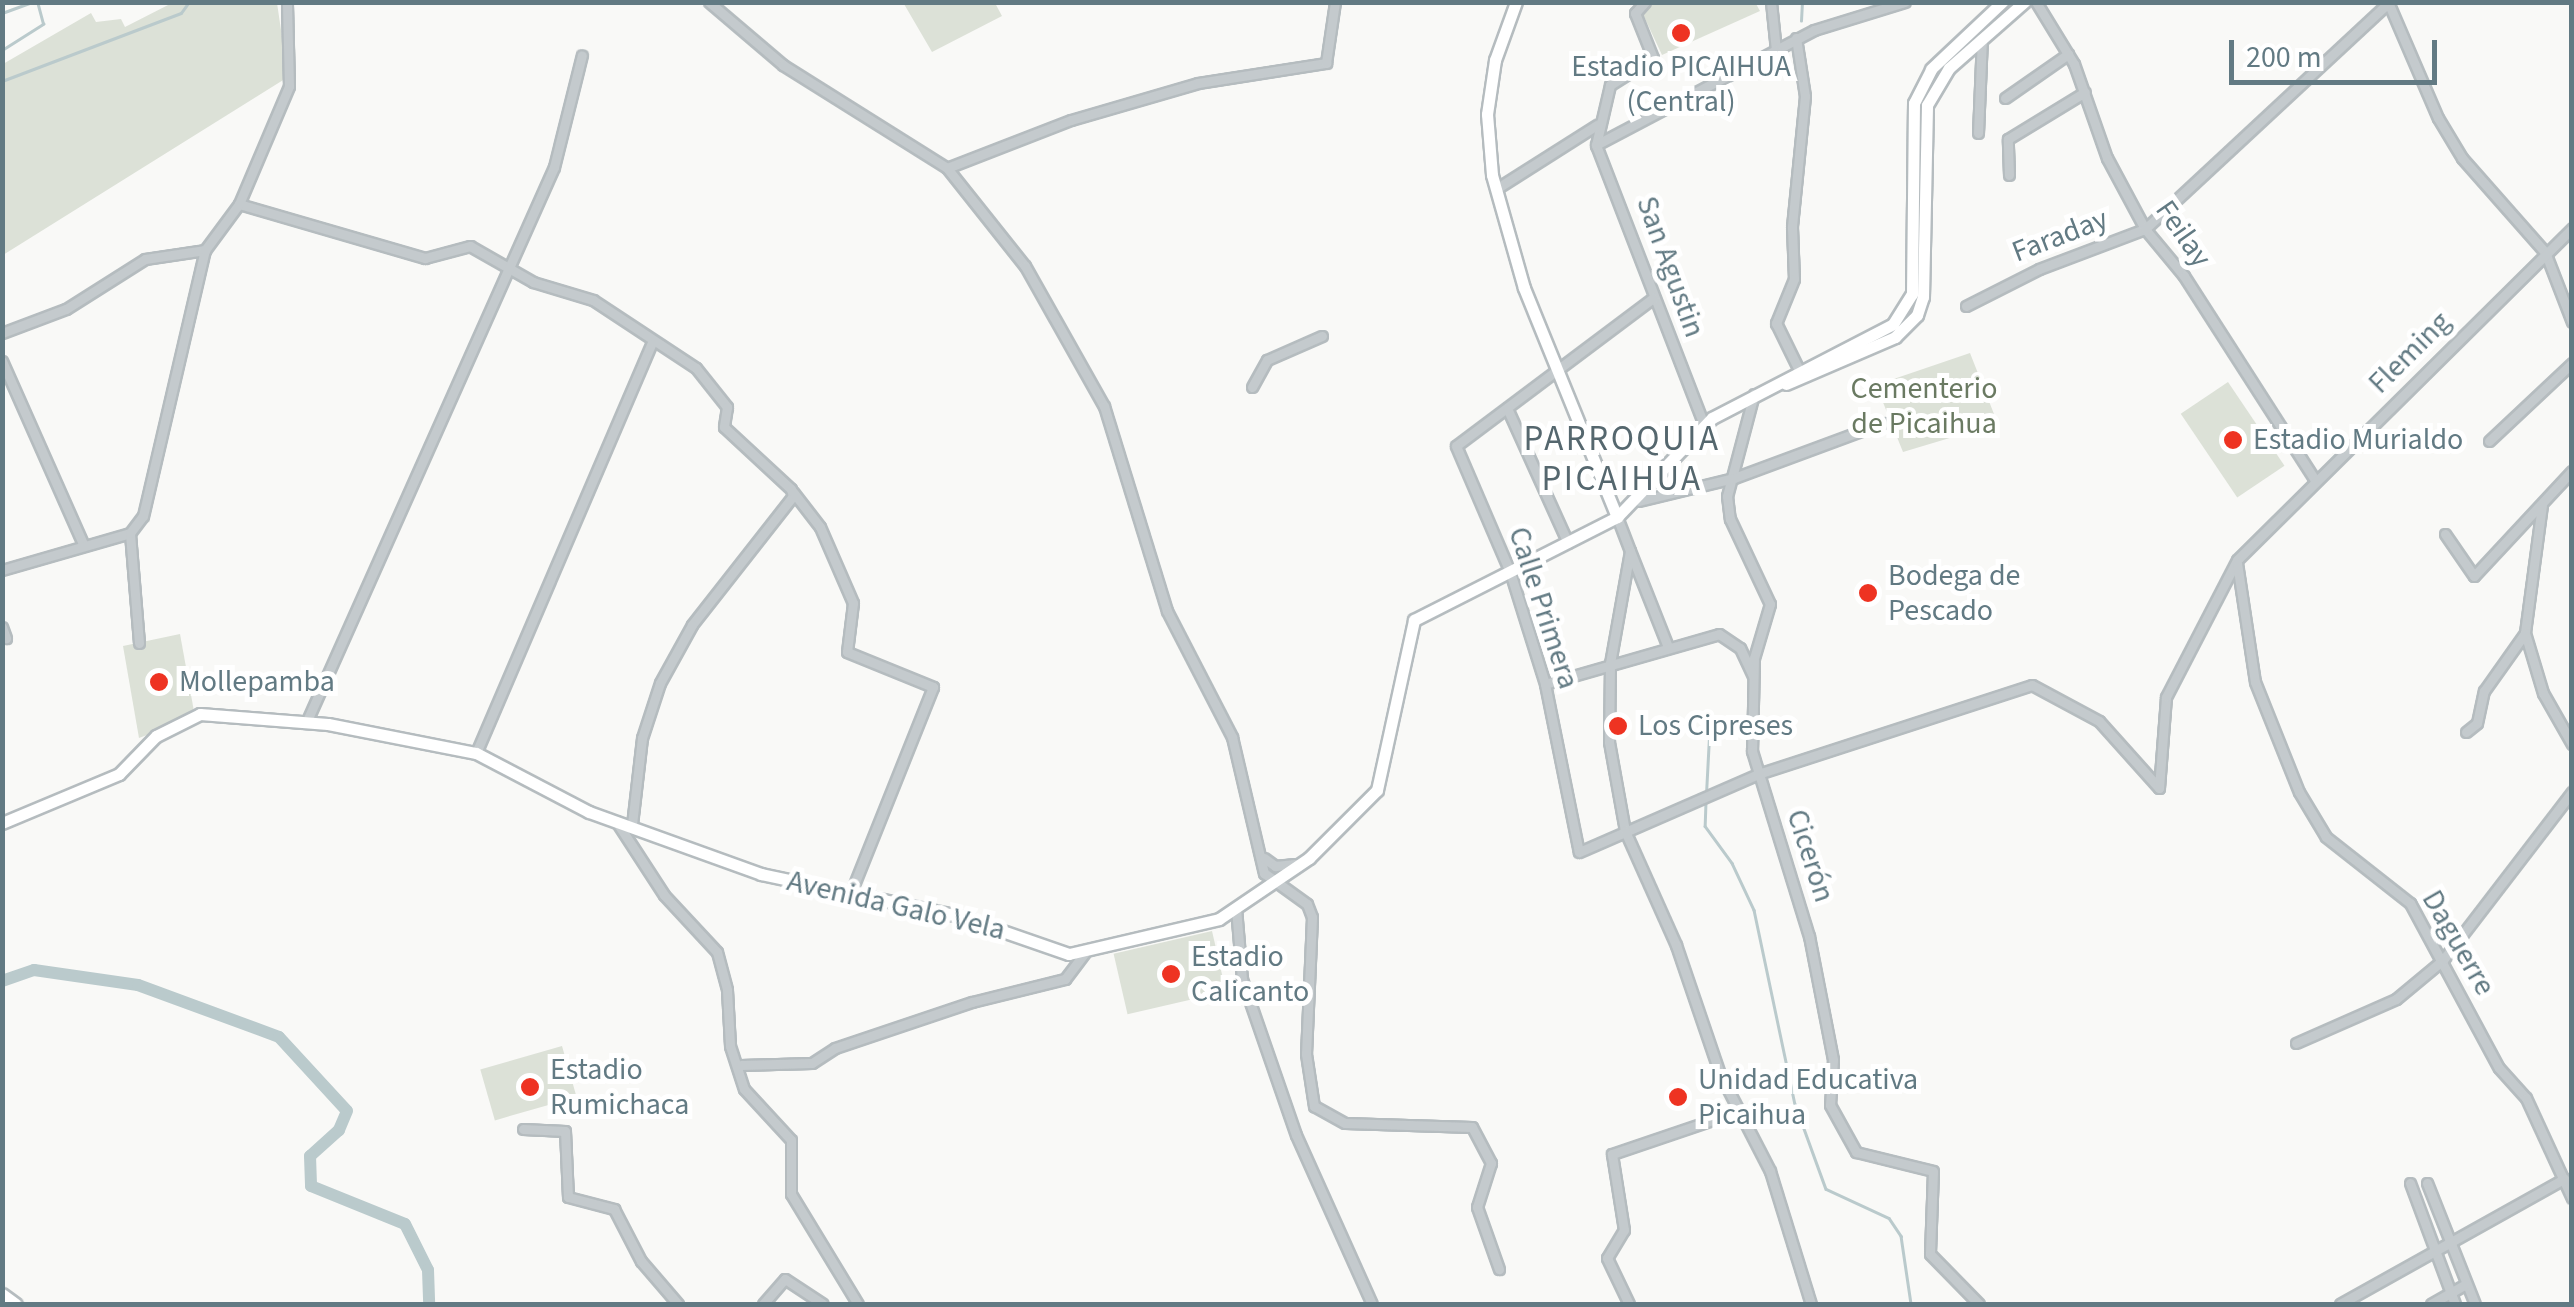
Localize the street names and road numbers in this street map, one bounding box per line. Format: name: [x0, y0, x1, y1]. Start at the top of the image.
street label: San Agustin: [1628, 192, 1712, 342]
street label: Feilay: [2147, 194, 2219, 274]
street label: Faraday: [2007, 201, 2113, 271]
street label: Fleming: [2362, 305, 2458, 401]
street label: Calle Primera: [1500, 523, 1586, 693]
street label: Cicerón: [1778, 805, 1842, 907]
street label: Avenida Galo Vela: [784, 863, 1008, 949]
street label: Daguerre: [2414, 884, 2502, 1002]

